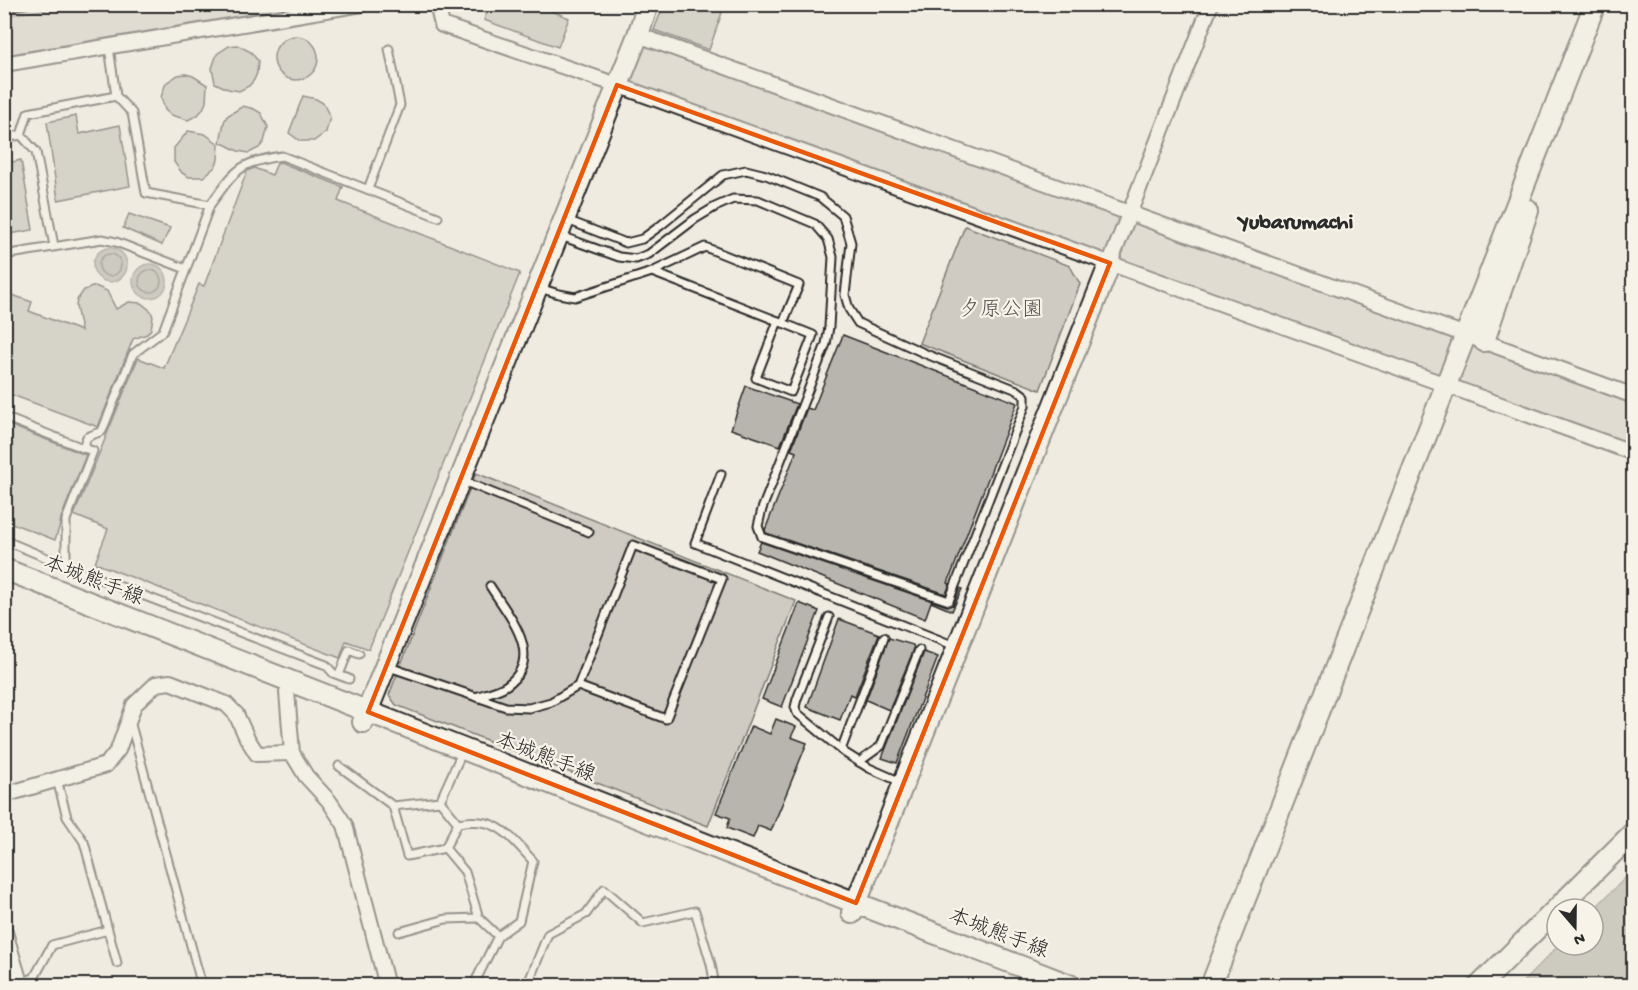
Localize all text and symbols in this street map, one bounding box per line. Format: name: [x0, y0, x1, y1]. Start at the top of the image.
district label: Yubarumachi: [1236, 211, 1353, 237]
park label: 夕原公園: [959, 298, 1043, 324]
street label: 本城熊手線: [39, 551, 147, 613]
street label: 本城熊手線: [491, 728, 599, 790]
north arrow: [1545, 897, 1605, 957]
street label: 本城熊手線: [944, 904, 1052, 966]
text: N: [1570, 927, 1587, 949]

